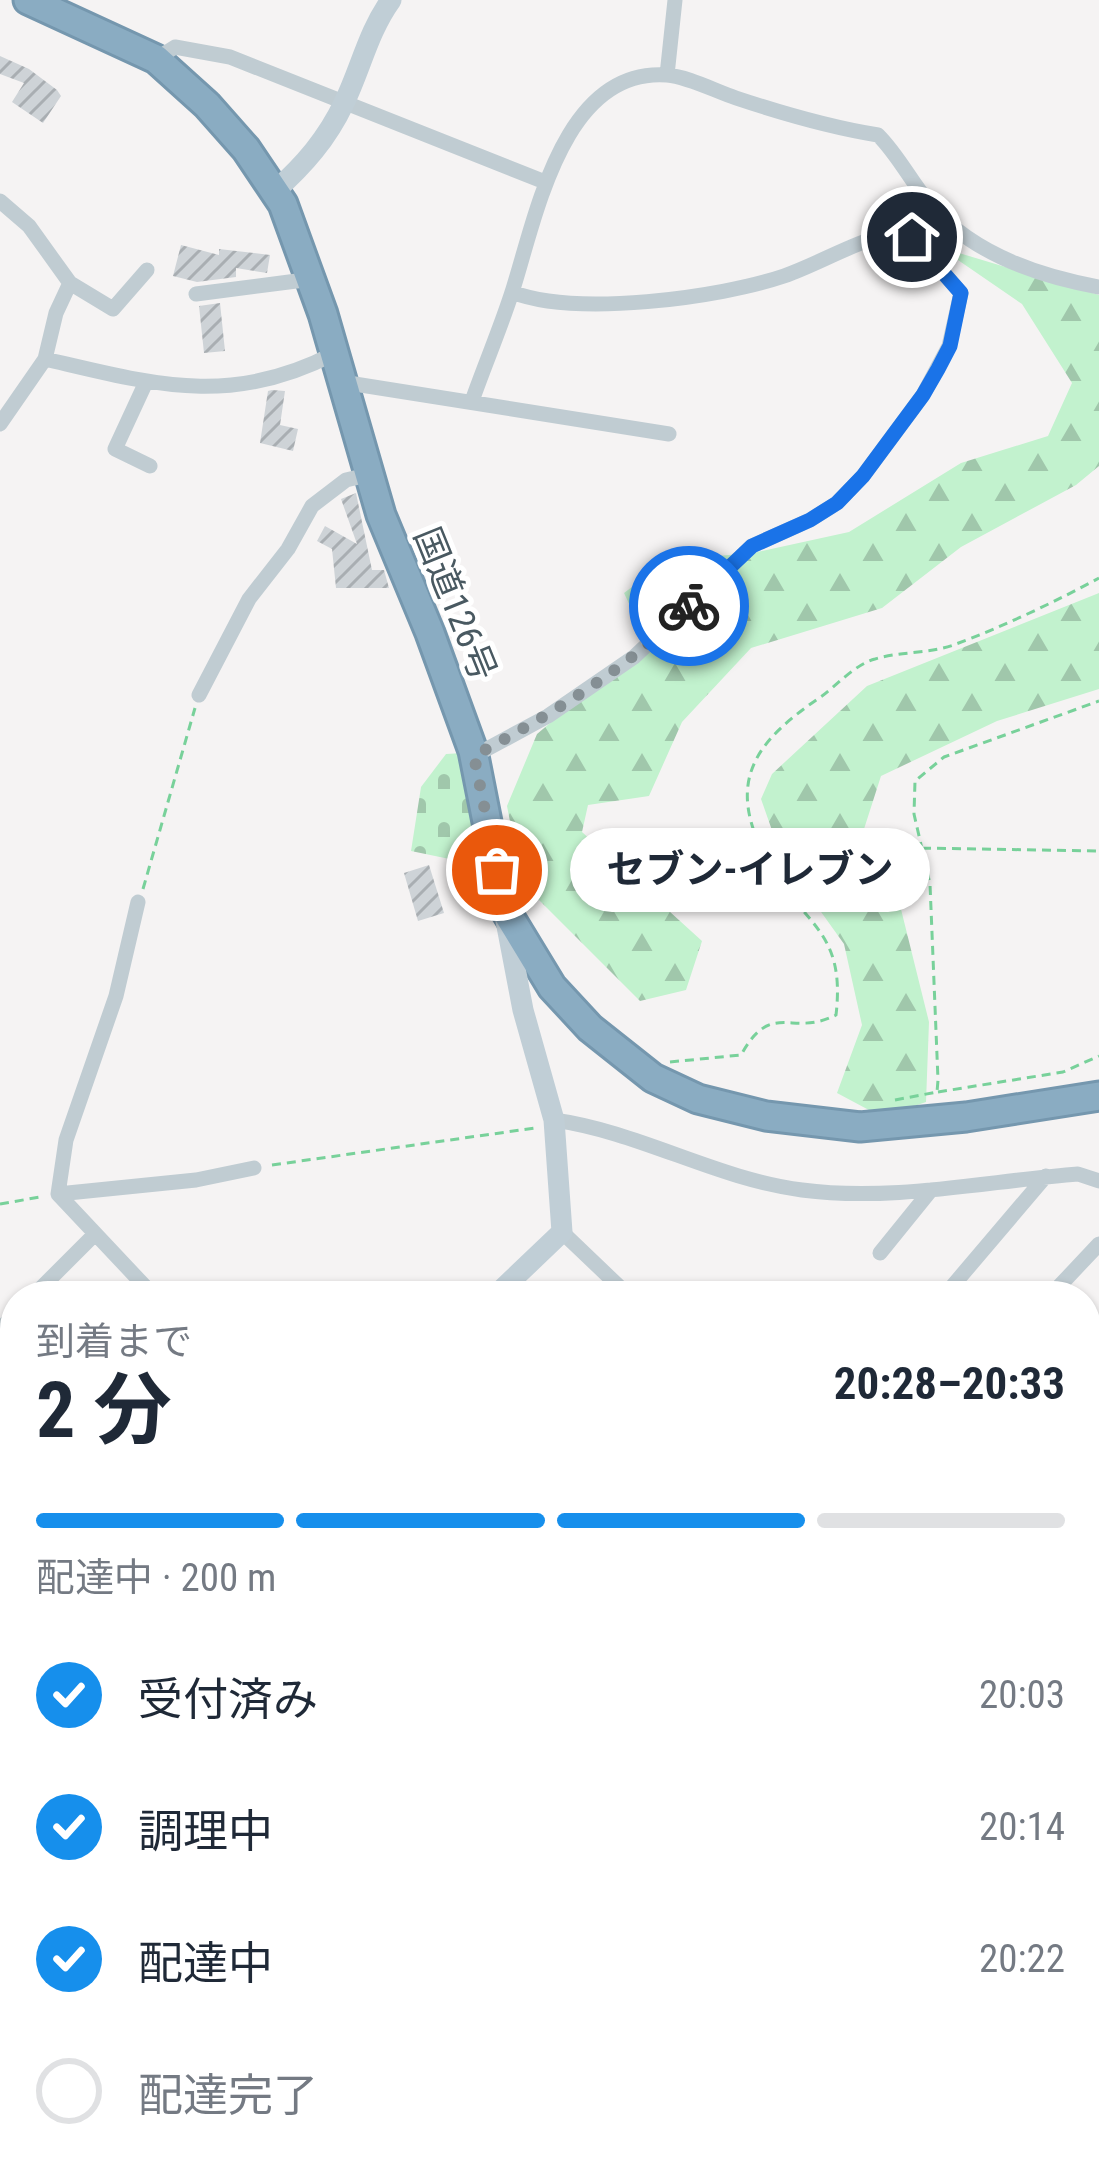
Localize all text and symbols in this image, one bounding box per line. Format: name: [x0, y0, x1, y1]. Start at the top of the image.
pin: [861, 186, 963, 288]
icon: home: [879, 204, 945, 270]
street label: 国道126号: [405, 521, 505, 687]
courier: [629, 546, 749, 666]
icon: bike: [656, 573, 722, 639]
pin: [446, 819, 548, 921]
callout: セブン-イレブン: [569, 828, 929, 912]
icon: bag: [464, 837, 530, 903]
text: セブン-イレブン: [606, 847, 894, 893]
text: 到着まで: [36, 1319, 192, 1365]
text: 20:28–20:33: [834, 1357, 1065, 1410]
text: 2 分: [36, 1365, 171, 1456]
text: 配達中 · 200 m: [36, 1555, 276, 1601]
icon: check: [36, 1662, 102, 1728]
text: 20:03: [979, 1672, 1065, 1718]
text: 受付済み: [138, 1673, 318, 1726]
icon: check: [36, 1794, 102, 1860]
text: 20:14: [979, 1804, 1065, 1850]
text: 調理中: [138, 1805, 273, 1858]
icon: check: [36, 1926, 102, 1992]
text: 20:22: [979, 1936, 1065, 1982]
text: 配達中: [138, 1937, 273, 1990]
text: 配達完了: [138, 2069, 318, 2122]

